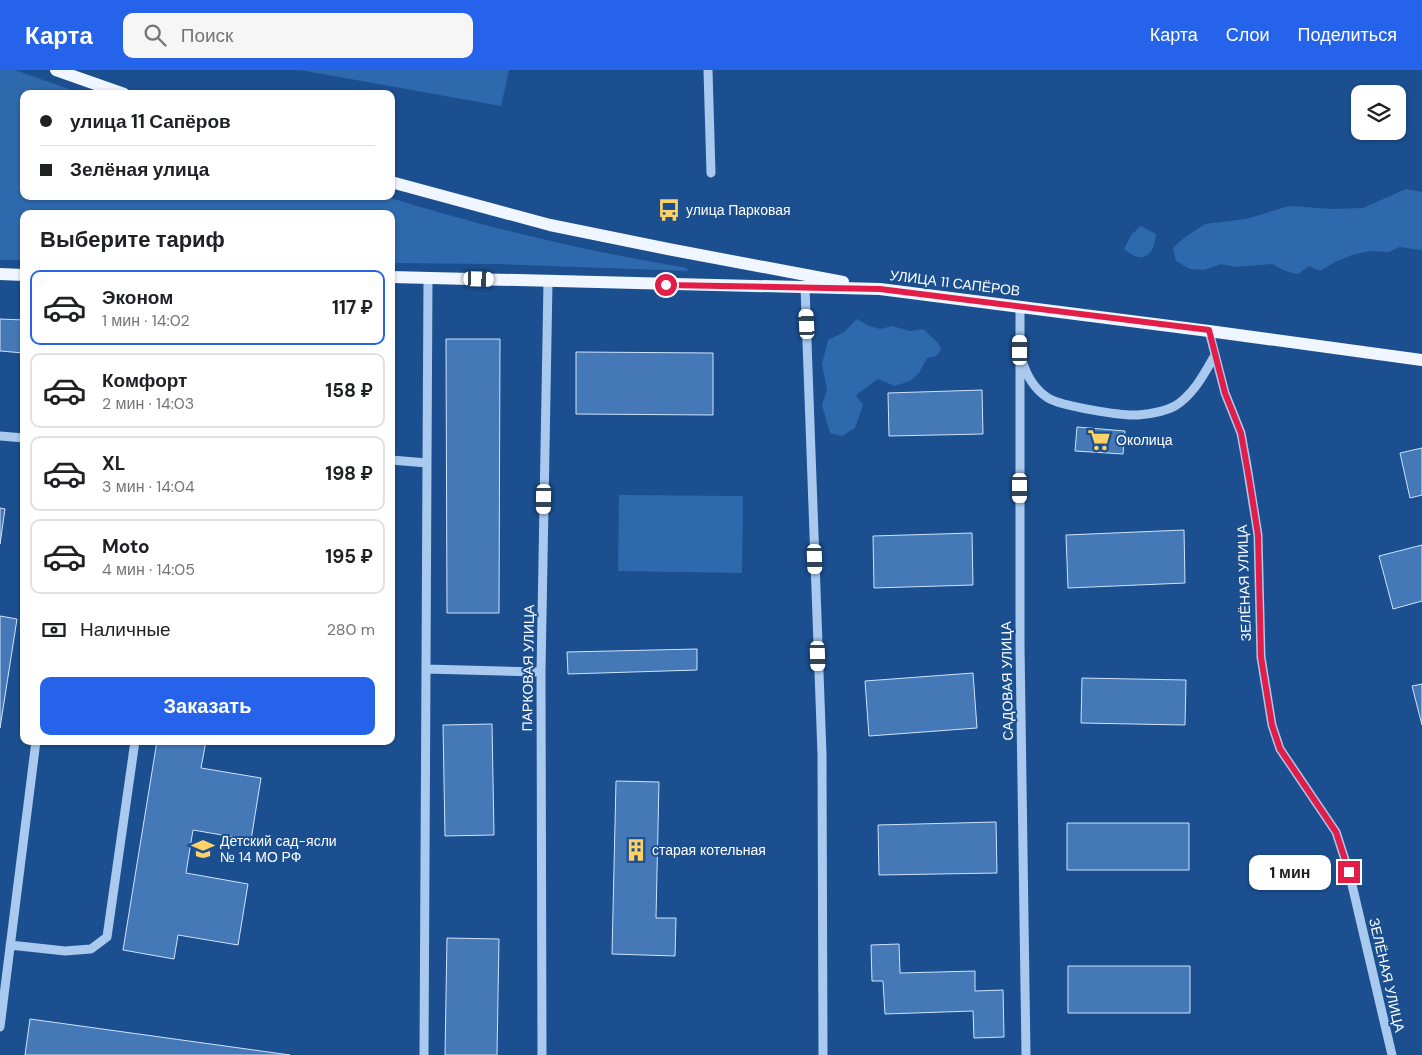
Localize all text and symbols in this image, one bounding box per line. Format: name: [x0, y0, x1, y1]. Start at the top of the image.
search box: [123, 13, 473, 58]
text: Карта: [25, 20, 93, 51]
icon: search: [141, 21, 169, 49]
text: Поиск: [181, 23, 233, 48]
text: Карта: [1150, 23, 1198, 47]
text: Слои: [1226, 23, 1270, 47]
text: Поделиться: [1298, 23, 1397, 47]
map controls: [1351, 85, 1406, 140]
button: layers: [1351, 85, 1406, 140]
text: улица 11 Сапёров: [70, 109, 231, 134]
text: Зелёная улица: [70, 157, 209, 182]
bus stop icon: улица Парковая: [656, 197, 682, 223]
place label: улица Парковая: [686, 201, 791, 219]
text: Выберите тариф: [40, 225, 225, 254]
street label: УЛИЦА 11 САПЁРОВ: [889, 266, 1021, 300]
car: [463, 271, 494, 287]
route start: [655, 274, 677, 296]
icon: car: [42, 285, 87, 330]
text: Эконом: [102, 285, 173, 310]
text: 117 ₽: [332, 295, 373, 320]
car: [798, 309, 815, 339]
text: 1 мин · 14:02: [102, 310, 190, 331]
car: [1012, 335, 1027, 365]
icon: car: [42, 368, 87, 413]
text: Комфорт: [102, 368, 187, 393]
text: 158 ₽: [325, 378, 373, 403]
text: 2 мин · 14:03: [102, 393, 194, 414]
supermarket icon: Околица: [1086, 427, 1112, 453]
place label: Околица: [1116, 431, 1173, 449]
icon: car: [42, 451, 87, 496]
text: XL: [102, 451, 125, 476]
text: 198 ₽: [325, 461, 373, 486]
car: [1012, 473, 1027, 503]
text: 3 мин · 14:04: [102, 476, 195, 497]
car: [536, 484, 551, 514]
street label: ЗЕЛЁНАЯ УЛИЦА: [1233, 524, 1255, 642]
icon: car: [42, 534, 87, 579]
text: Moto: [102, 534, 150, 559]
text: 195 ₽: [325, 544, 373, 569]
car: [806, 544, 823, 574]
text: 4 мин · 14:05: [102, 559, 195, 580]
street label: ПАРКОВАЯ УЛИЦА: [518, 604, 538, 732]
icon: cash: [40, 616, 68, 644]
text: Наличные: [80, 617, 171, 642]
text: 280 m: [327, 619, 375, 640]
street label: САДОВАЯ УЛИЦА: [997, 620, 1017, 741]
car: [809, 641, 826, 671]
button: Заказать: [40, 677, 375, 735]
place label: Детский сад-ясли № 14 МО РФ: [220, 832, 337, 866]
school or university icon: Детский сад-ясли № 14 МО РФ: [190, 836, 216, 862]
building icon: старая котельная: [623, 837, 649, 863]
place label: старая котельная: [652, 841, 766, 859]
callout: 1 мин: [1249, 854, 1332, 890]
route end: [1338, 861, 1360, 883]
text: 1 мин: [1270, 862, 1310, 883]
street label: ЗЕЛЁНАЯ УЛИЦА: [1365, 916, 1409, 1035]

